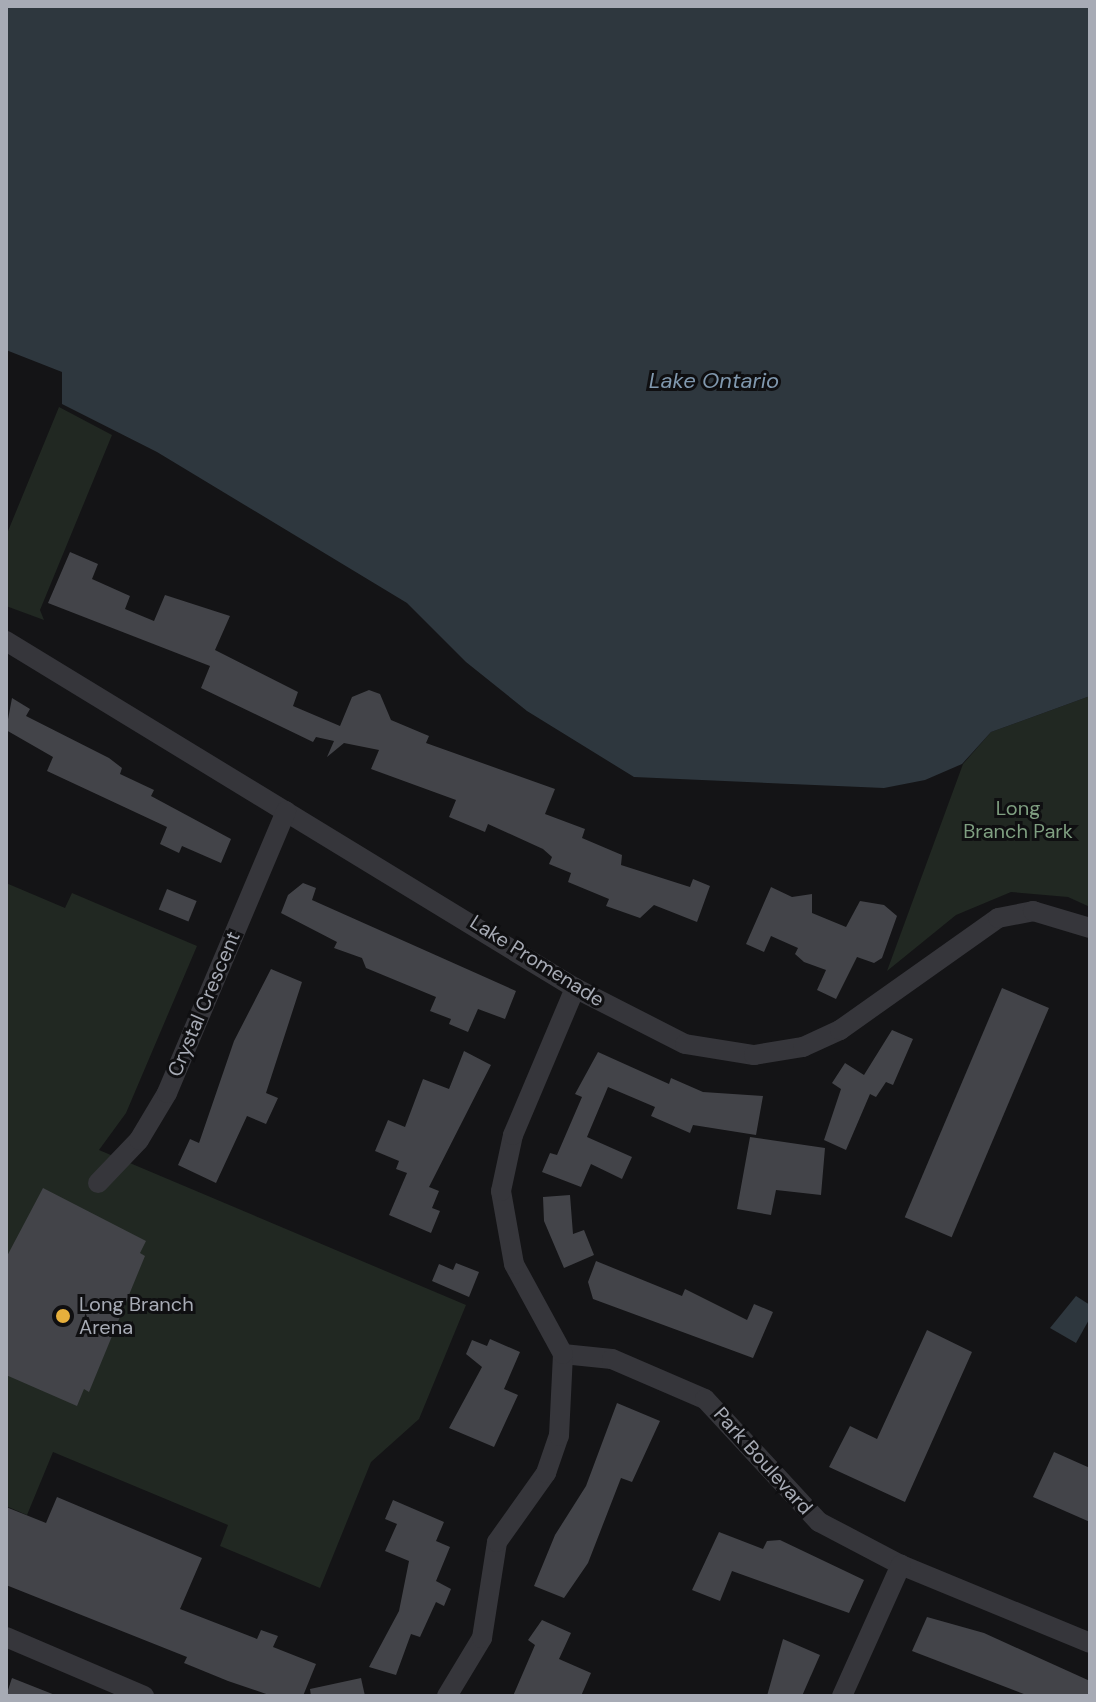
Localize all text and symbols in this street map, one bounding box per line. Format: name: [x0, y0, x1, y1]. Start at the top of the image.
water label: Lake Ontario: [649, 368, 779, 394]
park label: Long Branch Park: [963, 797, 1073, 844]
street label: Lake Promenade: [466, 910, 608, 1012]
street label: Crystal Crescent: [163, 928, 245, 1080]
place label: Long Branch Arena: [79, 1292, 194, 1339]
marker: Long Branch Arena: [54, 1307, 72, 1325]
street label: Park Boulevard: [709, 1402, 817, 1520]

